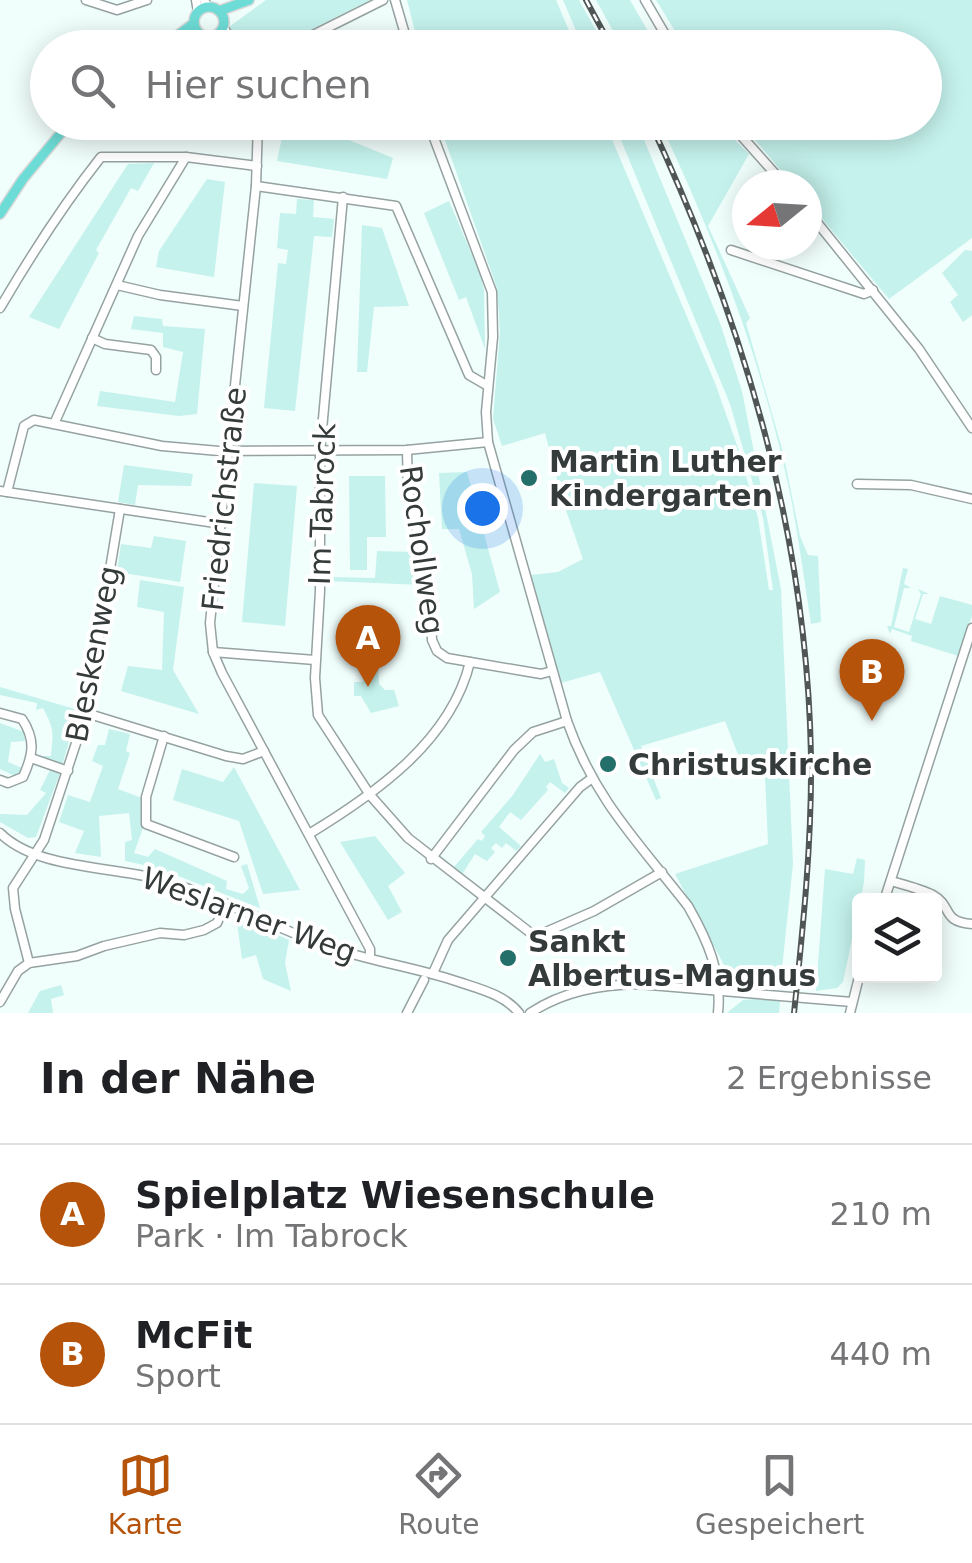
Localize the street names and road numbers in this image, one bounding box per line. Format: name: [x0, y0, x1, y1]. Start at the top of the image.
street label: Friedrichstraße: [195, 385, 253, 613]
street label: Im Tabrock: [302, 422, 342, 586]
street label: Rochollweg: [393, 463, 451, 637]
street label: Bleskenweg: [59, 563, 127, 745]
street label: Weslarner Weg: [137, 860, 361, 970]

